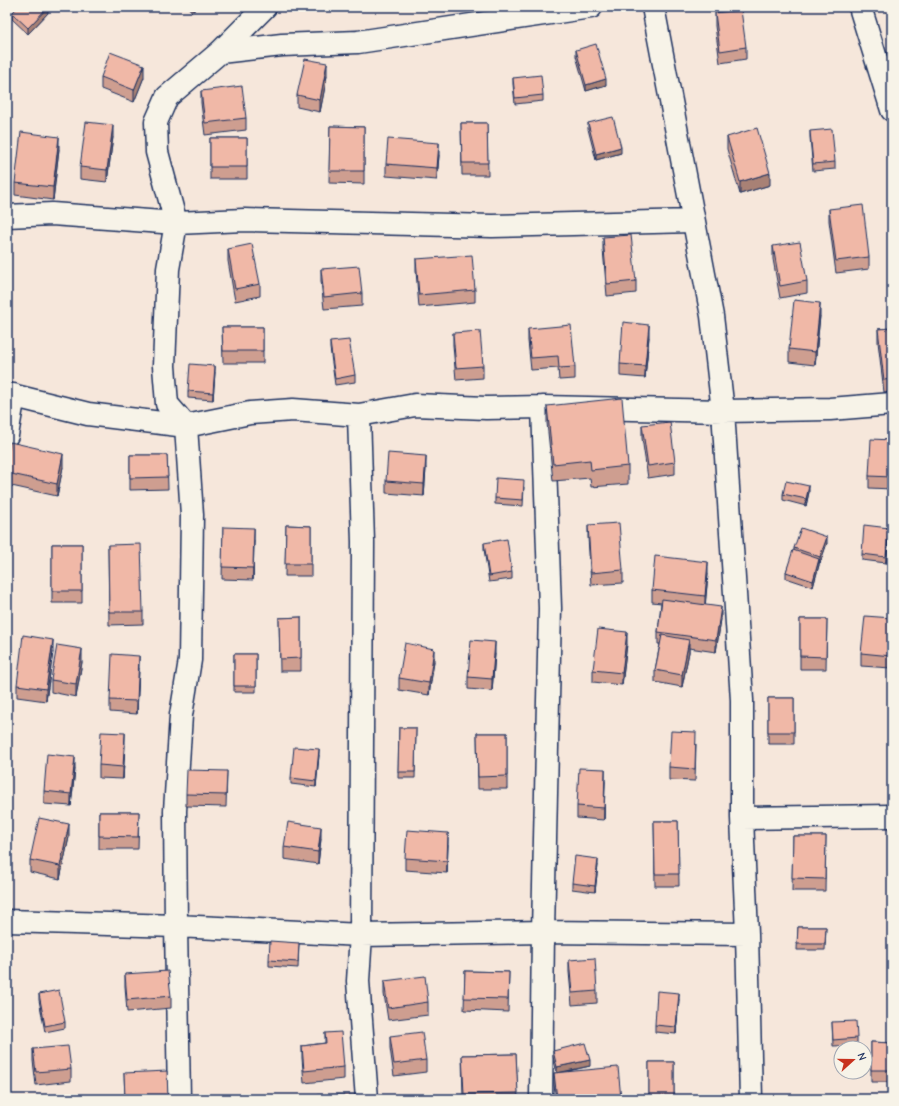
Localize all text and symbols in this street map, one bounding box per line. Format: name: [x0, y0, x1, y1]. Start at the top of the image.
north arrow: [833, 1040, 873, 1080]
text: N: [855, 1051, 869, 1062]

